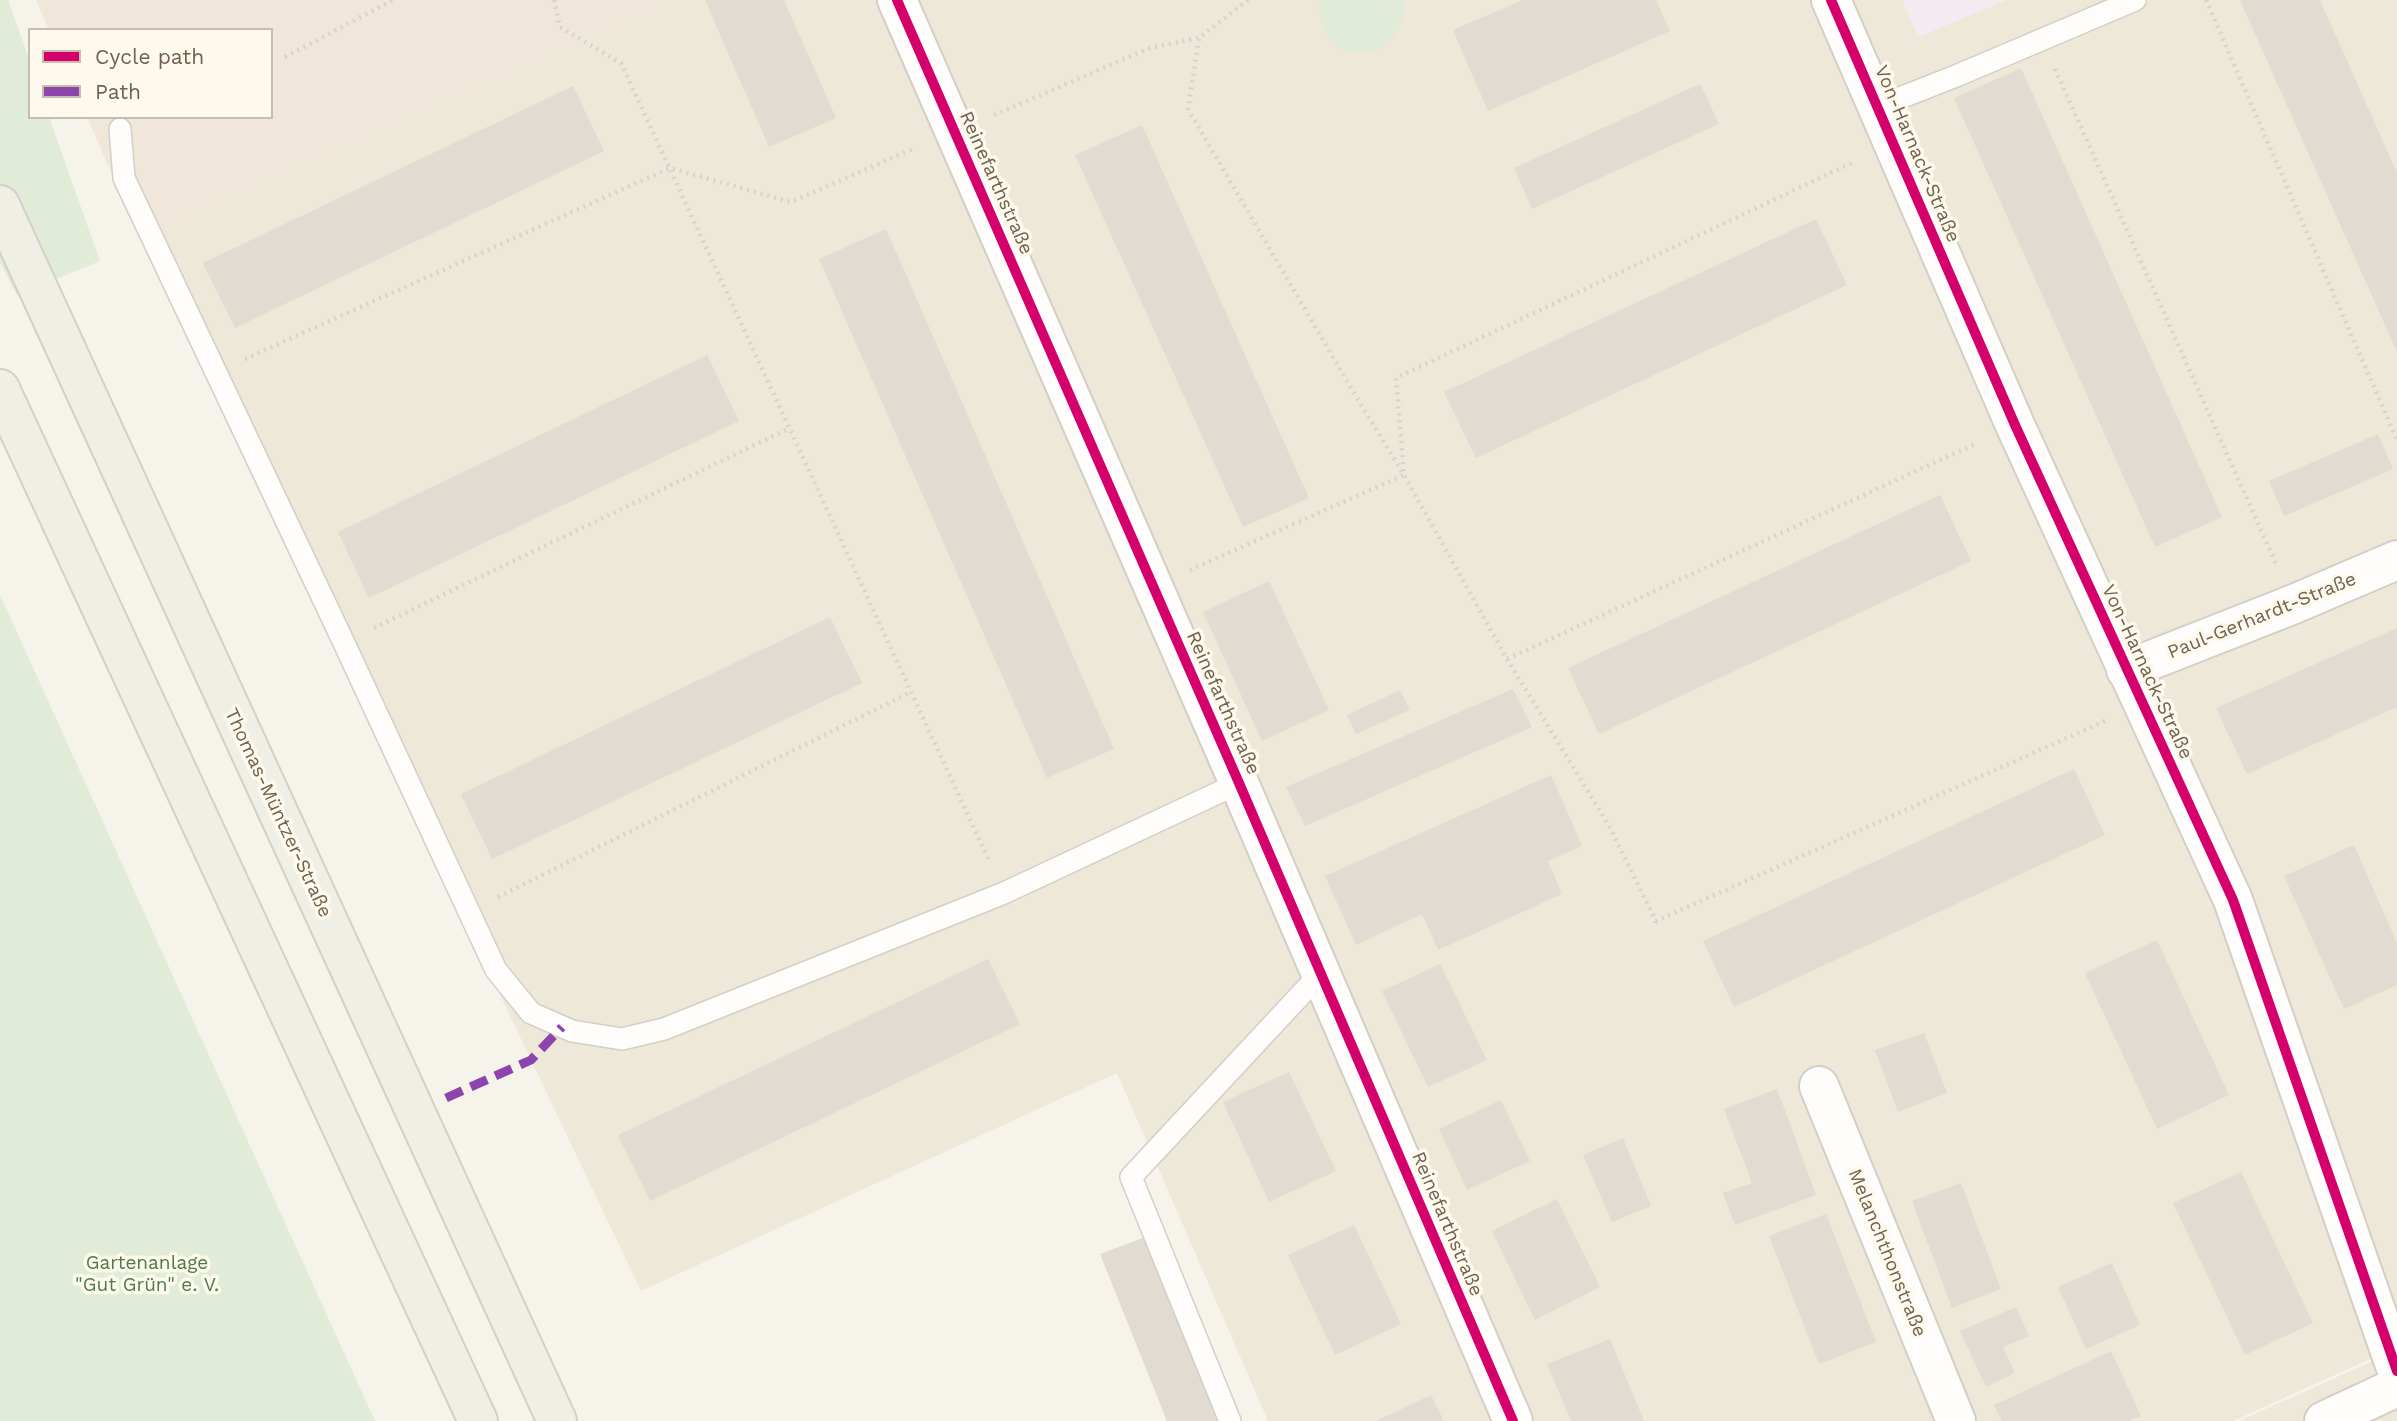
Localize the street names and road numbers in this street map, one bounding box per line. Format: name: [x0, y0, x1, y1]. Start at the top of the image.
street label: Von-Harnack-Straße: [1869, 62, 1965, 246]
street label: Reinefarthstraße: [954, 108, 1038, 258]
street label: Paul-Gerhardt-Straße: [2164, 568, 2360, 664]
street label: Von-Harnack-Straße: [2097, 581, 2197, 763]
street label: Reinefarthstraße: [1181, 628, 1265, 778]
street label: Thomas-Müntzer-Straße: [220, 705, 336, 921]
street label: Reinefarthstraße: [1406, 1148, 1488, 1300]
street label: Melanchthonstraße: [1843, 1166, 1931, 1340]

